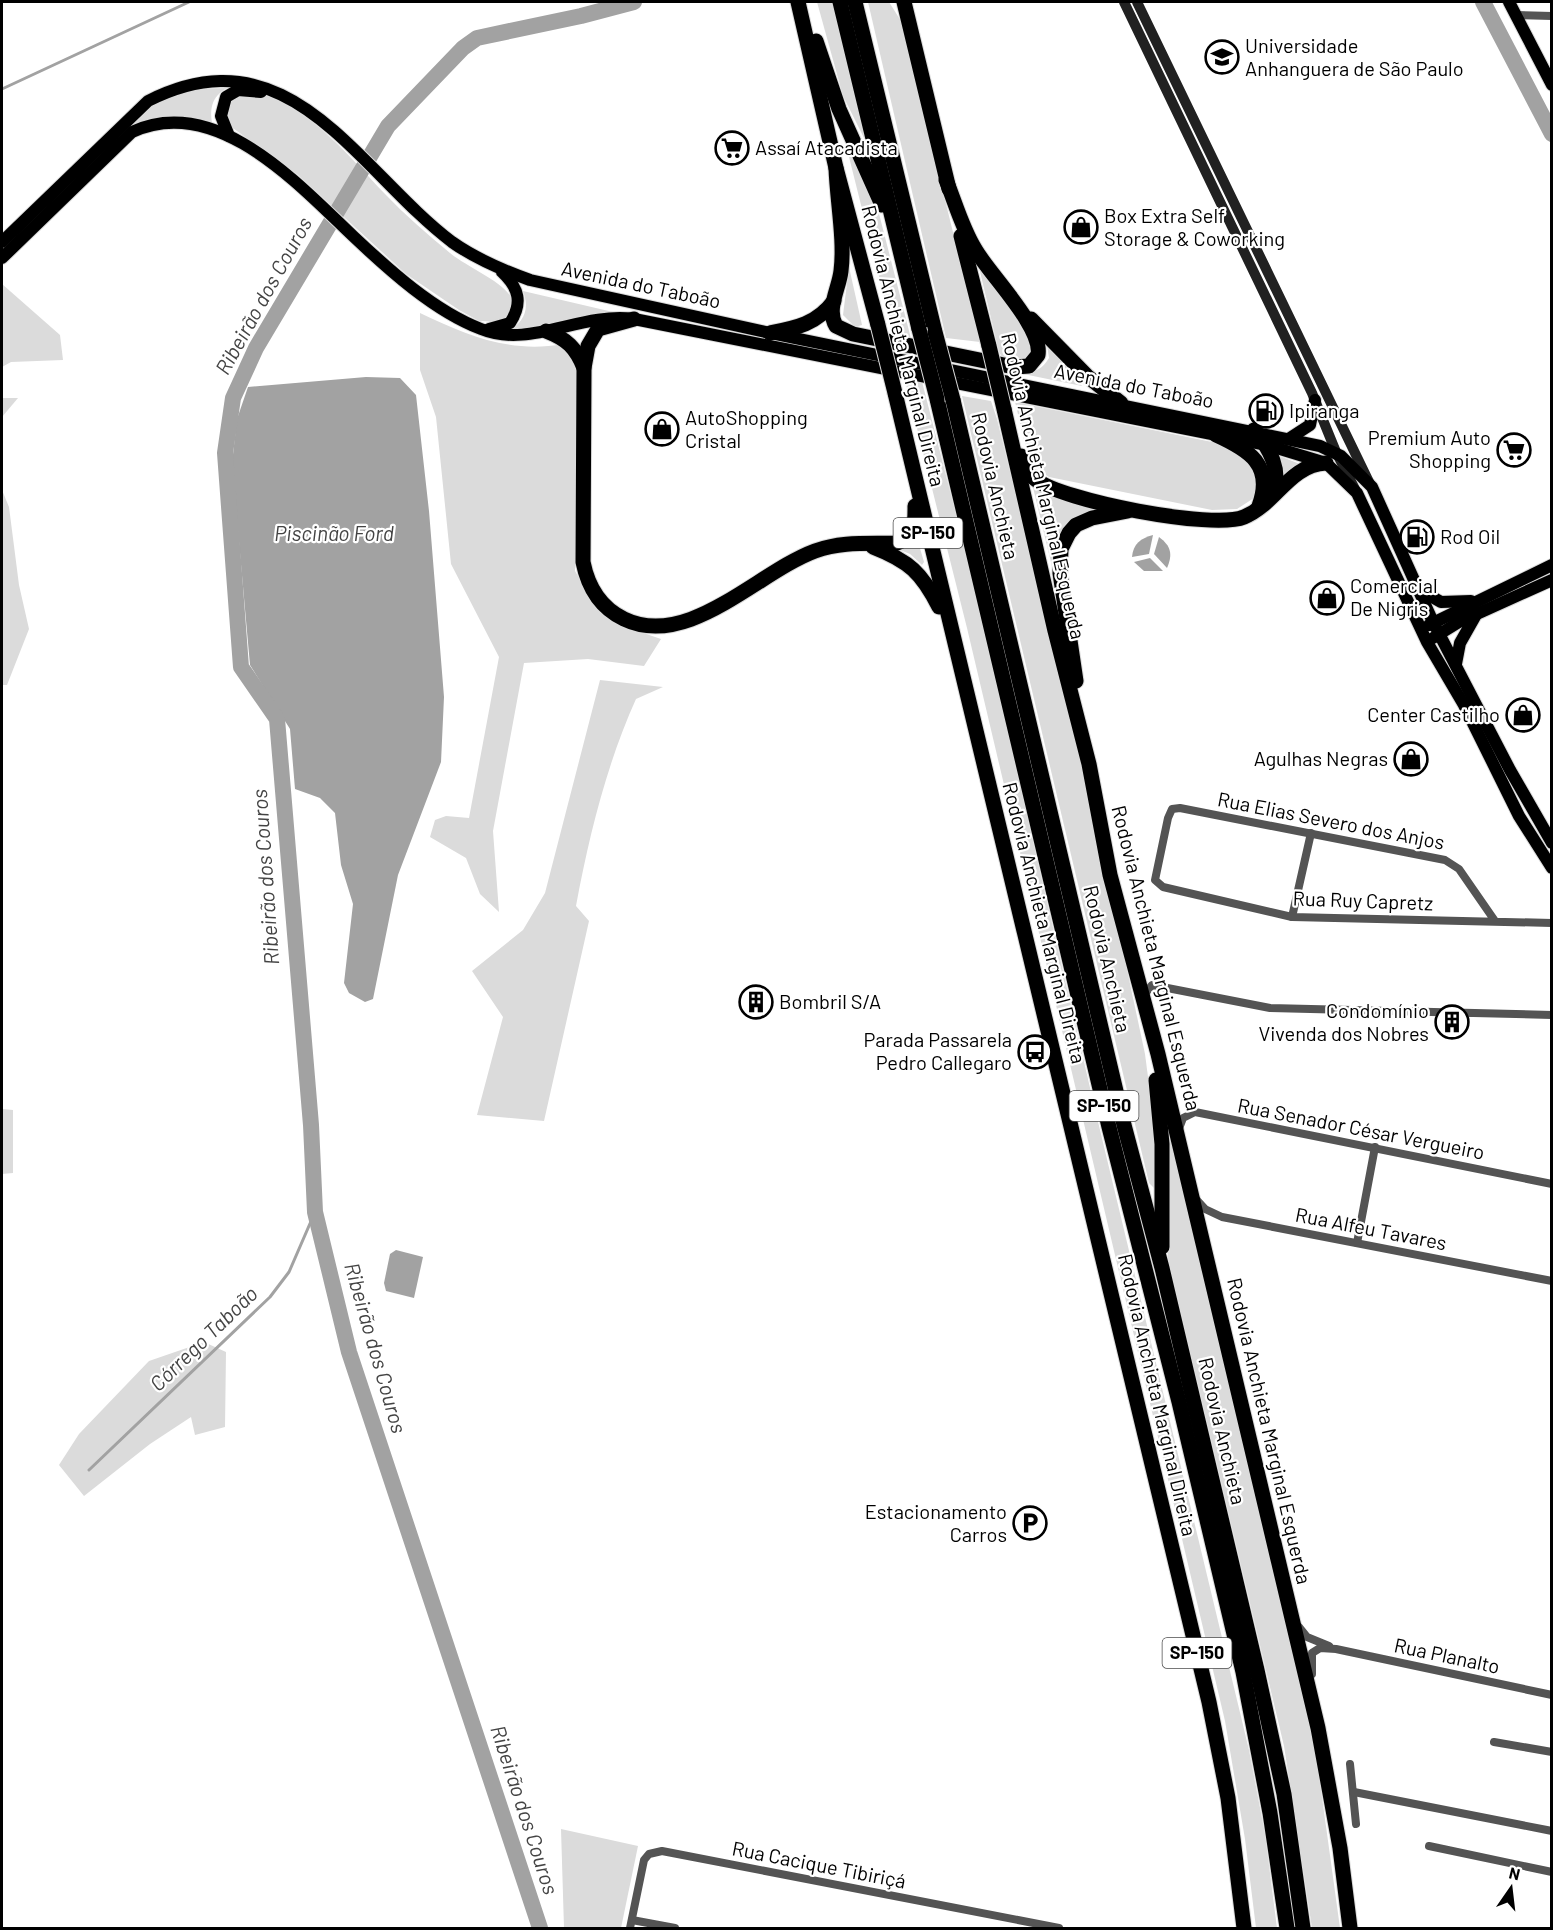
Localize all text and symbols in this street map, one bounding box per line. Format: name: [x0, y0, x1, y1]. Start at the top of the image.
place label: Universidade Anhanguera de São Paulo: [1245, 33, 1464, 80]
school or university icon: Universidade Anhanguera de São Paulo: [1204, 39, 1240, 75]
supermarket icon: Assaí Atacadista: [714, 130, 750, 166]
place label: Assaí Atacadista: [755, 135, 898, 159]
street label: Rodovia Anchieta Marginal Direita: [857, 203, 951, 489]
place label: Box Extra Self Storage & Coworking: [1104, 203, 1285, 250]
shop icon: Box Extra Self Storage & Coworking: [1063, 209, 1099, 245]
water label: Ribeirão dos Couros: [209, 212, 316, 378]
street label: Avenida do Taboão: [559, 255, 723, 313]
street label: Rodovia Anchieta Marginal Esquerda: [997, 330, 1091, 641]
street label: Avenida do Taboão: [1052, 358, 1216, 412]
fuel station icon: Ipiranga: [1248, 393, 1284, 429]
place label: Ipiranga: [1289, 398, 1359, 422]
place label: AutoShopping Cristal: [685, 405, 808, 452]
street label: Rodovia Anchieta: [967, 410, 1025, 562]
shop icon: AutoShopping Cristal: [644, 411, 680, 447]
place label: Premium Auto Shopping: [1368, 425, 1491, 472]
supermarket icon: Premium Auto Shopping: [1496, 432, 1532, 468]
road number: SP-150: [894, 518, 962, 548]
fuel station icon: Rod Oil: [1399, 519, 1435, 555]
water label: Piscinão Ford: [274, 520, 394, 545]
place label: Rod Oil: [1440, 524, 1500, 548]
place label: Comercial De Nigris: [1350, 573, 1438, 620]
shop icon: Comercial De Nigris: [1309, 580, 1345, 616]
shop icon: Center Castilho: [1505, 697, 1541, 733]
place label: Center Castilho: [1367, 702, 1500, 726]
shop icon: Agulhas Negras: [1393, 741, 1429, 777]
place label: Agulhas Negras: [1254, 746, 1388, 770]
street label: Rodovia Anchieta Marginal Direita: [998, 780, 1092, 1066]
street label: Rua Elias Severo dos Anjos: [1216, 786, 1447, 854]
water label: Ribeirão dos Couros: [246, 788, 283, 966]
street label: Rodovia Anchieta Marginal Esquerda: [1106, 803, 1206, 1113]
street label: Rodovia Anchieta: [1078, 883, 1136, 1035]
street label: Rua Ruy Capretz: [1292, 886, 1434, 914]
building icon: Bombril S/A: [738, 984, 774, 1020]
place label: Bombril S/A: [779, 989, 881, 1013]
place label: Condomínio Vivenda dos Nobres: [1258, 998, 1429, 1045]
building icon: Condomínio Vivenda dos Nobres: [1434, 1004, 1470, 1040]
place label: Parada Passarela Pedro Callegaro: [864, 1027, 1012, 1074]
bus stop icon: Parada Passarela Pedro Callegaro: [1017, 1034, 1053, 1070]
road number: SP-150: [1070, 1091, 1138, 1121]
street label: Rua Senador César Vergueiro: [1236, 1092, 1487, 1164]
street label: Rua Alfeu Tavares: [1294, 1202, 1449, 1254]
street label: Rodovia Anchieta Marginal Direita: [1114, 1251, 1202, 1538]
water label: Ribeirão dos Couros: [340, 1259, 413, 1436]
street label: Rodovia Anchieta Marginal Esquerda: [1223, 1275, 1317, 1586]
water label: Córrego Taboão: [144, 1280, 262, 1396]
street label: Rodovia Anchieta: [1194, 1355, 1252, 1507]
place label: Estacionamento Carros: [865, 1499, 1007, 1546]
parking icon: Estacionamento Carros: [1012, 1505, 1048, 1541]
street label: Rua Planalto: [1392, 1632, 1502, 1678]
road number: SP-150: [1162, 1638, 1232, 1668]
water label: Ribeirão dos Couros: [486, 1722, 565, 1897]
street label: Rua Cacique Tibiriçá: [730, 1835, 908, 1893]
north arrow: [1481, 1858, 1541, 1918]
text: N: [1507, 1862, 1522, 1883]

